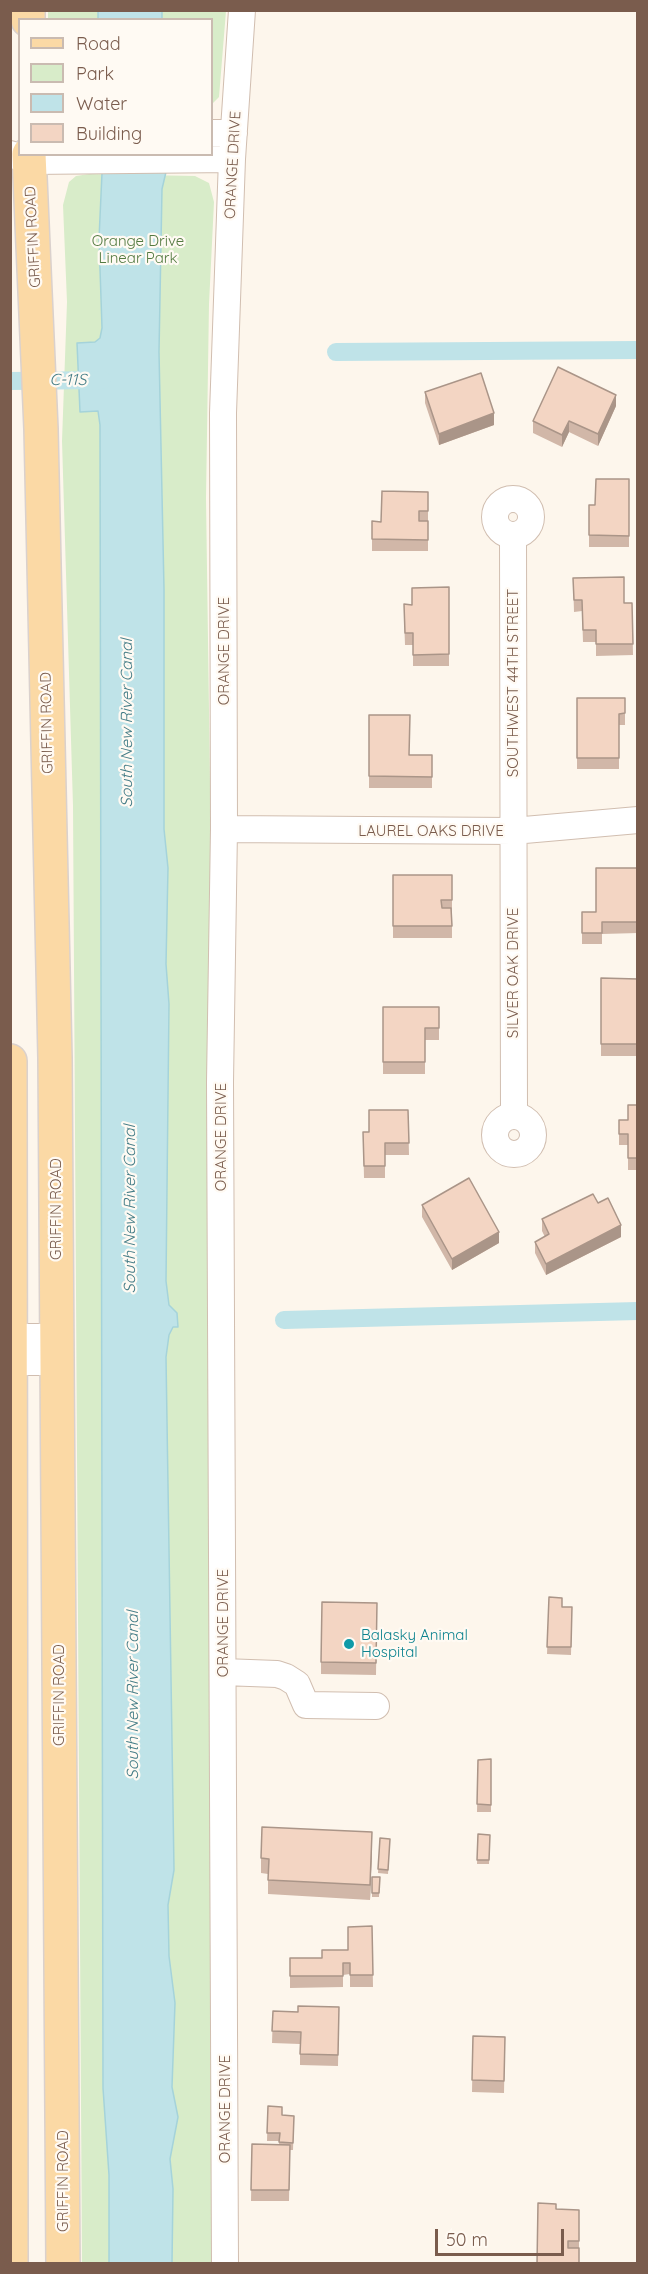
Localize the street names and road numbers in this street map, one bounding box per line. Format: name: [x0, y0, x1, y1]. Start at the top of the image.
street label: ORANGE DRIVE: [221, 110, 245, 220]
street label: GRIFFIN ROAD: [21, 186, 45, 288]
street label: SOUTHWEST 44TH STREET: [504, 589, 522, 777]
street label: ORANGE DRIVE: [215, 597, 233, 705]
street label: GRIFFIN ROAD: [37, 672, 57, 774]
street label: LAUREL OAKS DRIVE: [358, 822, 504, 840]
street label: SILVER OAK DRIVE: [504, 908, 522, 1038]
street label: ORANGE DRIVE: [212, 1083, 230, 1191]
street label: GRIFFIN ROAD: [47, 1158, 65, 1260]
street label: ORANGE DRIVE: [214, 1569, 232, 1677]
street label: GRIFFIN ROAD: [50, 1644, 68, 1746]
street label: ORANGE DRIVE: [216, 2055, 234, 2163]
street label: GRIFFIN ROAD: [54, 2130, 72, 2232]

